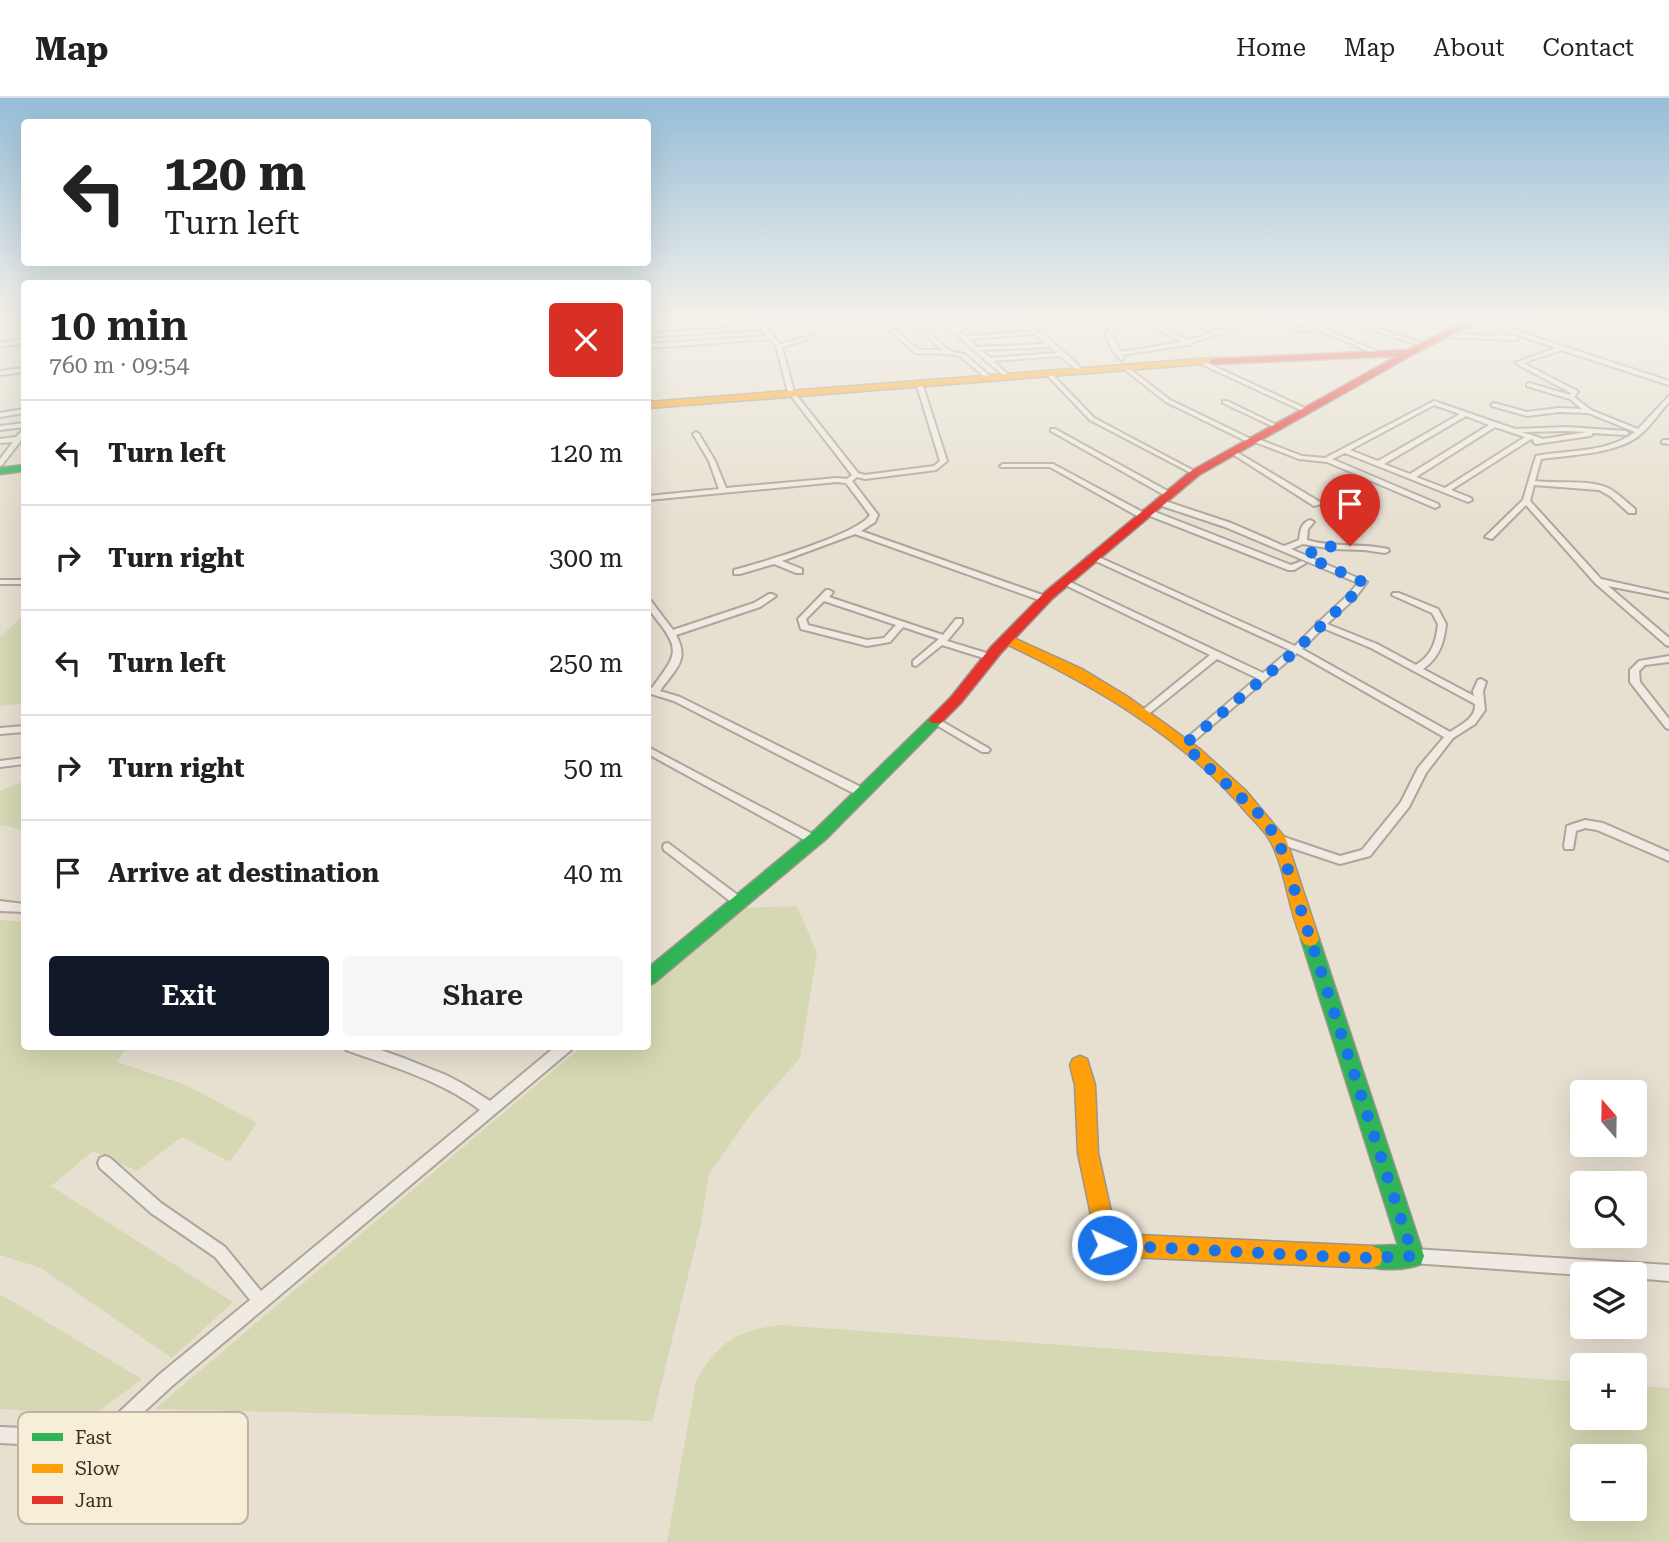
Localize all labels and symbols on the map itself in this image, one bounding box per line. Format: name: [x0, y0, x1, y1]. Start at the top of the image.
pin: [1320, 474, 1380, 546]
north arrow: [1570, 1080, 1647, 1157]
position arrow: [1070, 1208, 1144, 1282]
legend: [18, 1412, 248, 1524]
text: Fast: [75, 1426, 112, 1449]
text: Slow: [75, 1457, 120, 1480]
text: Jam: [75, 1489, 113, 1512]

